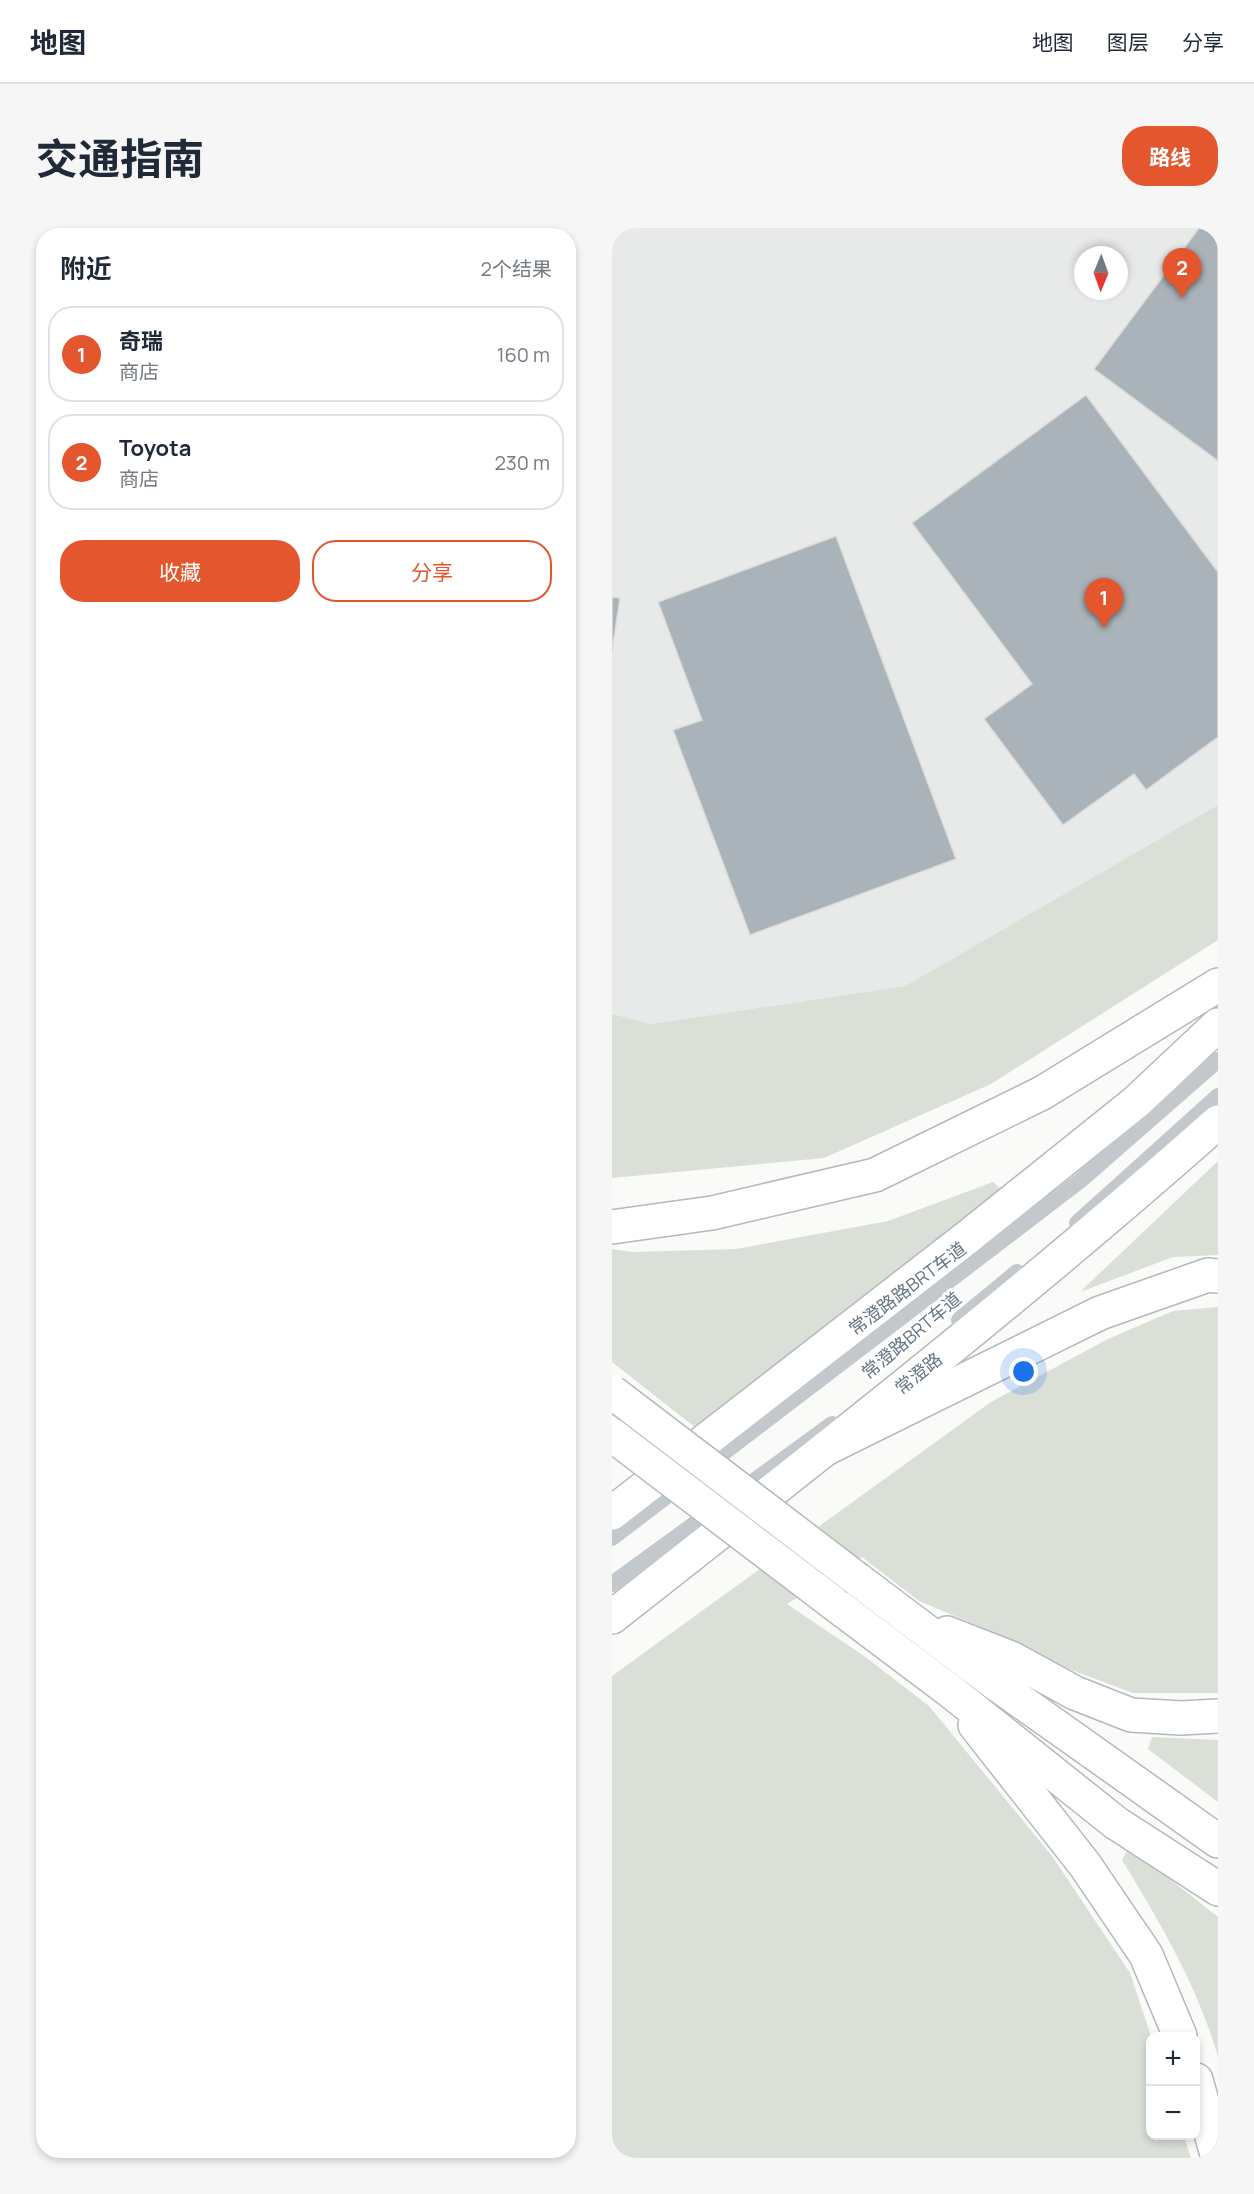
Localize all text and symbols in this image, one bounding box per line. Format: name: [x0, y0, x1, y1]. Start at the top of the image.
text: 地图: [30, 23, 86, 61]
text: 地图: [1032, 28, 1074, 56]
text: 图层: [1107, 28, 1149, 56]
text: 分享: [1182, 28, 1224, 56]
button: 路线: [1122, 126, 1218, 186]
text: 交通指南: [36, 129, 204, 187]
north arrow: [1074, 246, 1128, 300]
pin: 2: [1162, 248, 1202, 298]
text: 附近: [60, 250, 112, 286]
text: 2个结果: [481, 255, 552, 282]
text: 奇瑞: [119, 326, 163, 356]
text: 1: [77, 341, 86, 368]
text: 160 m: [497, 341, 550, 368]
text: 商店: [119, 358, 159, 385]
text: Toyota: [119, 433, 191, 463]
text: 2: [76, 449, 87, 476]
text: 230 m: [494, 449, 550, 476]
text: 商店: [119, 465, 159, 492]
button: 收藏: [60, 540, 300, 602]
button: 分享: [312, 540, 552, 602]
pin: 1: [1084, 578, 1124, 628]
street label: 常澄路路BRT车道: [843, 1236, 971, 1340]
street label: 常澄路BRT车道: [857, 1287, 965, 1383]
street label: 常澄路: [890, 1348, 946, 1398]
your location: [1009, 1357, 1038, 1386]
map controls: [1146, 2032, 1200, 2140]
button: +: [1146, 2032, 1200, 2086]
button: −: [1146, 2086, 1200, 2140]

